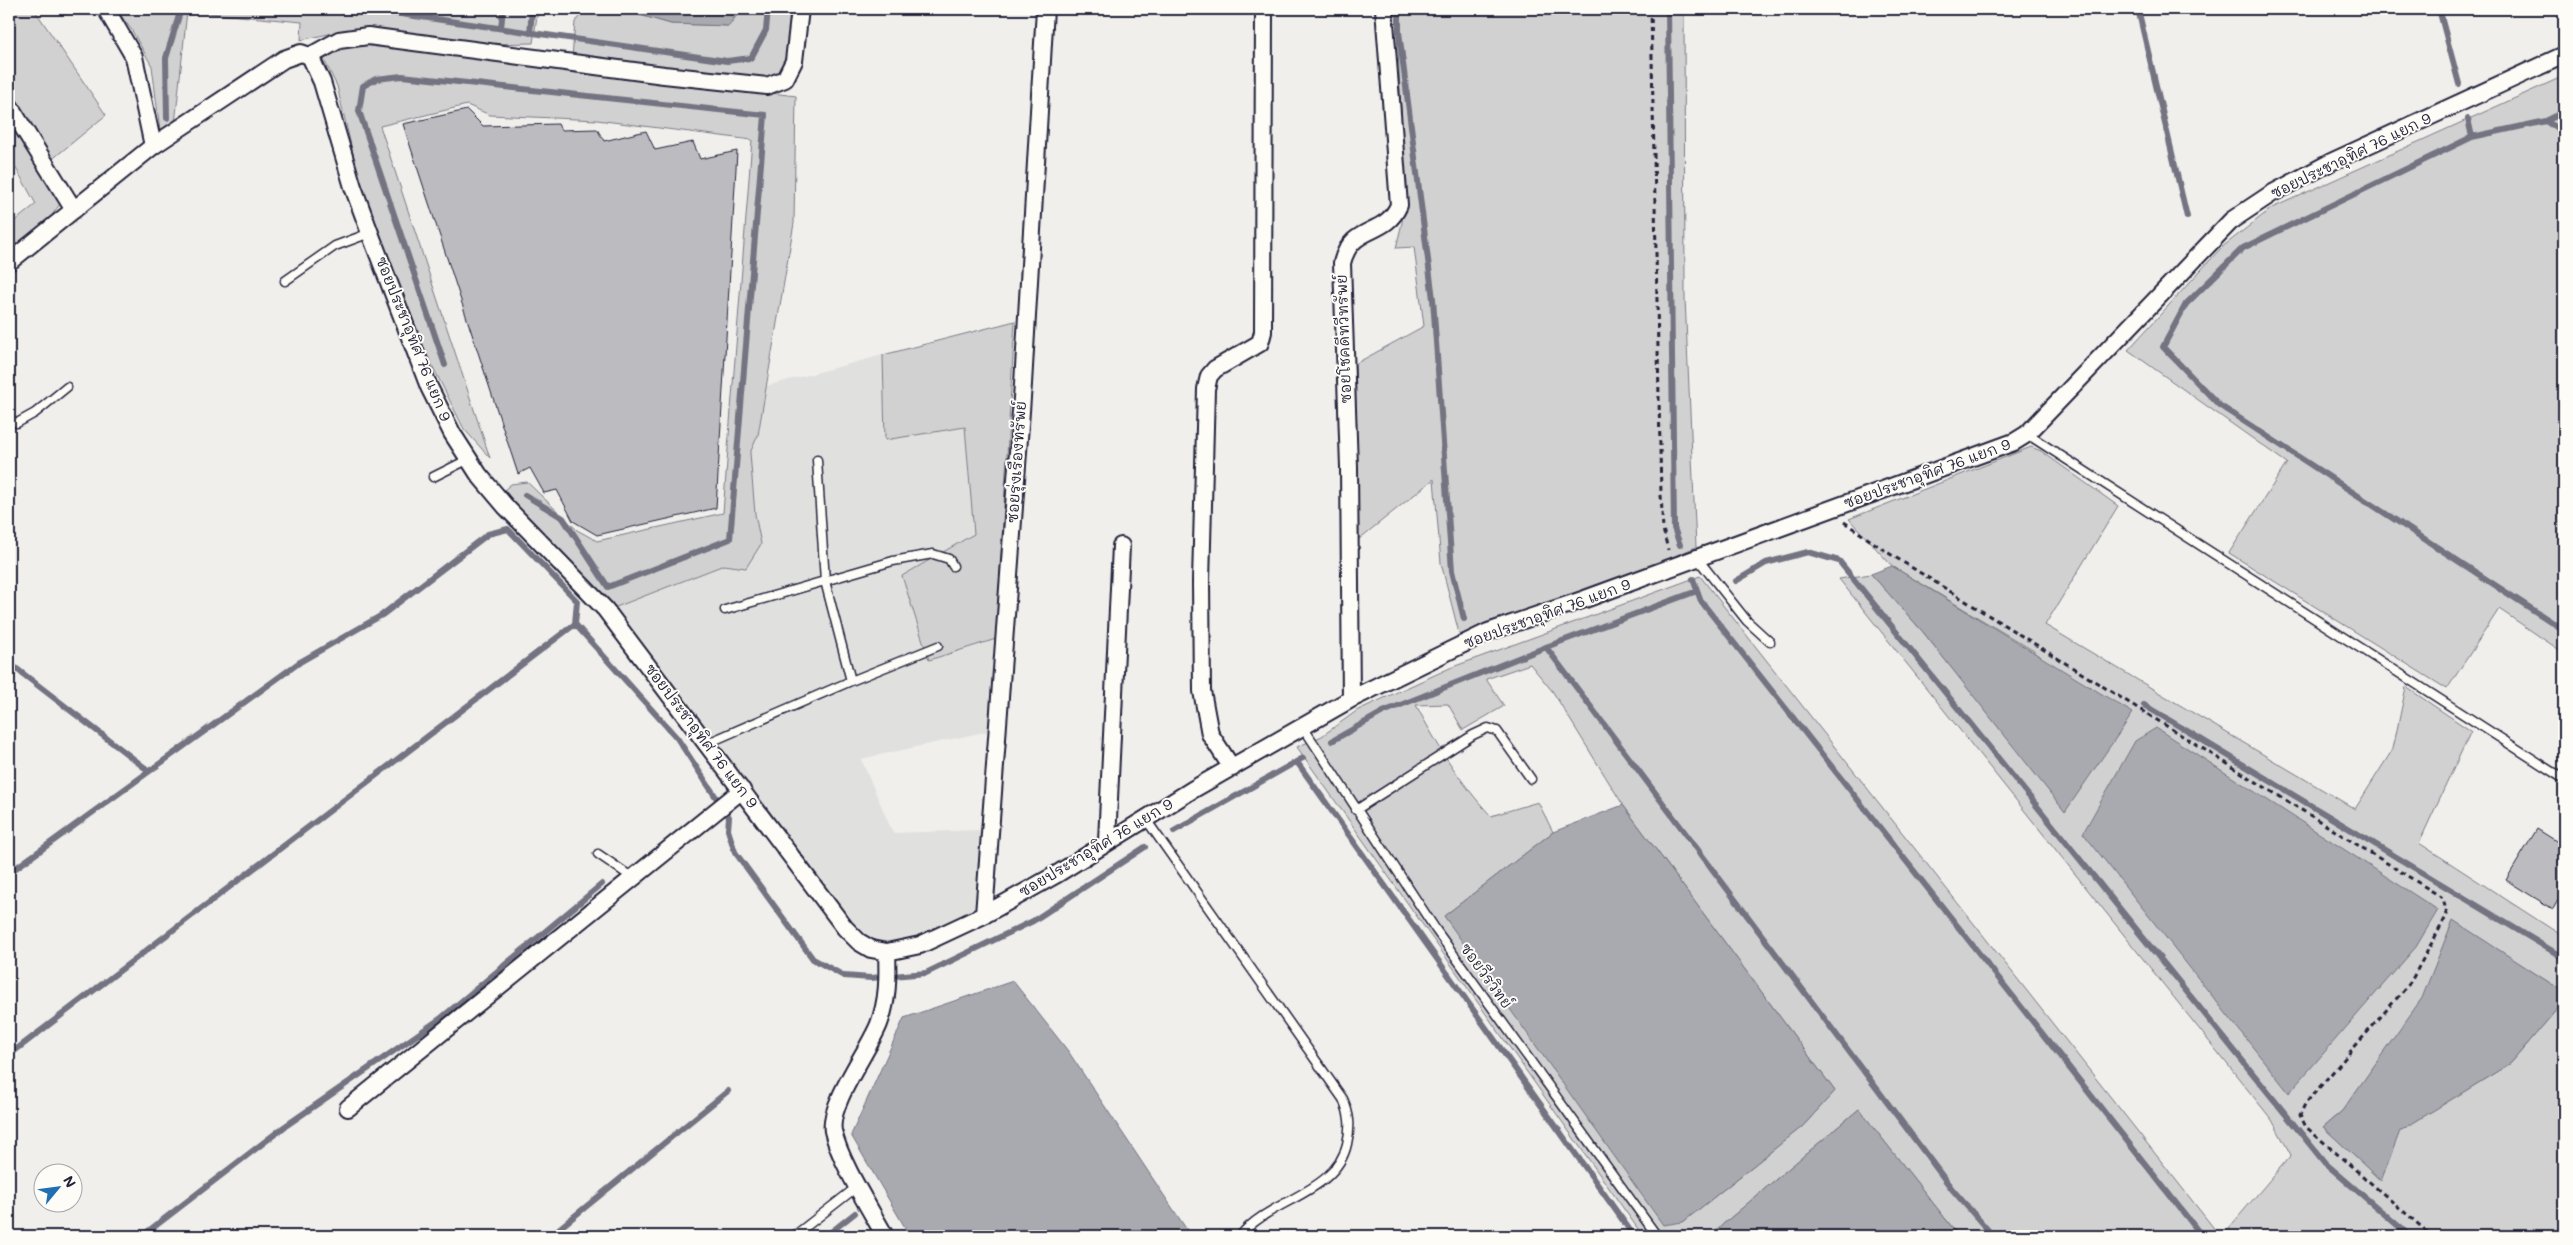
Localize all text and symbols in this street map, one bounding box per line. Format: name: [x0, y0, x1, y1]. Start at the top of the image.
street label: ซอยประชาอุทิศ 76 แยก 9: [2267, 107, 2435, 204]
street label: ซอยประชาอุทิศ 76 แยก 9: [370, 253, 456, 425]
street label: ซอยโชคดีทวีทรัพย์: [1331, 274, 1355, 404]
street label: ซอยรุ่งเรืองทรัพย์: [1002, 400, 1032, 524]
street label: ซอยประชาอุทิศ 76 แยก 9: [1840, 433, 2014, 514]
street label: ซอยประชาอุทิศ 76 แยก 9: [1460, 573, 1634, 654]
street label: ซอยประชาอุทิศ 76 แยก 9: [639, 659, 763, 813]
street label: ซอยประชาอุทิศ 76 แยก 9: [1015, 793, 1177, 903]
street label: ซอยวีรวิทย์: [1456, 939, 1517, 1012]
north arrow: [32, 1162, 82, 1212]
text: N: [59, 1172, 81, 1191]

